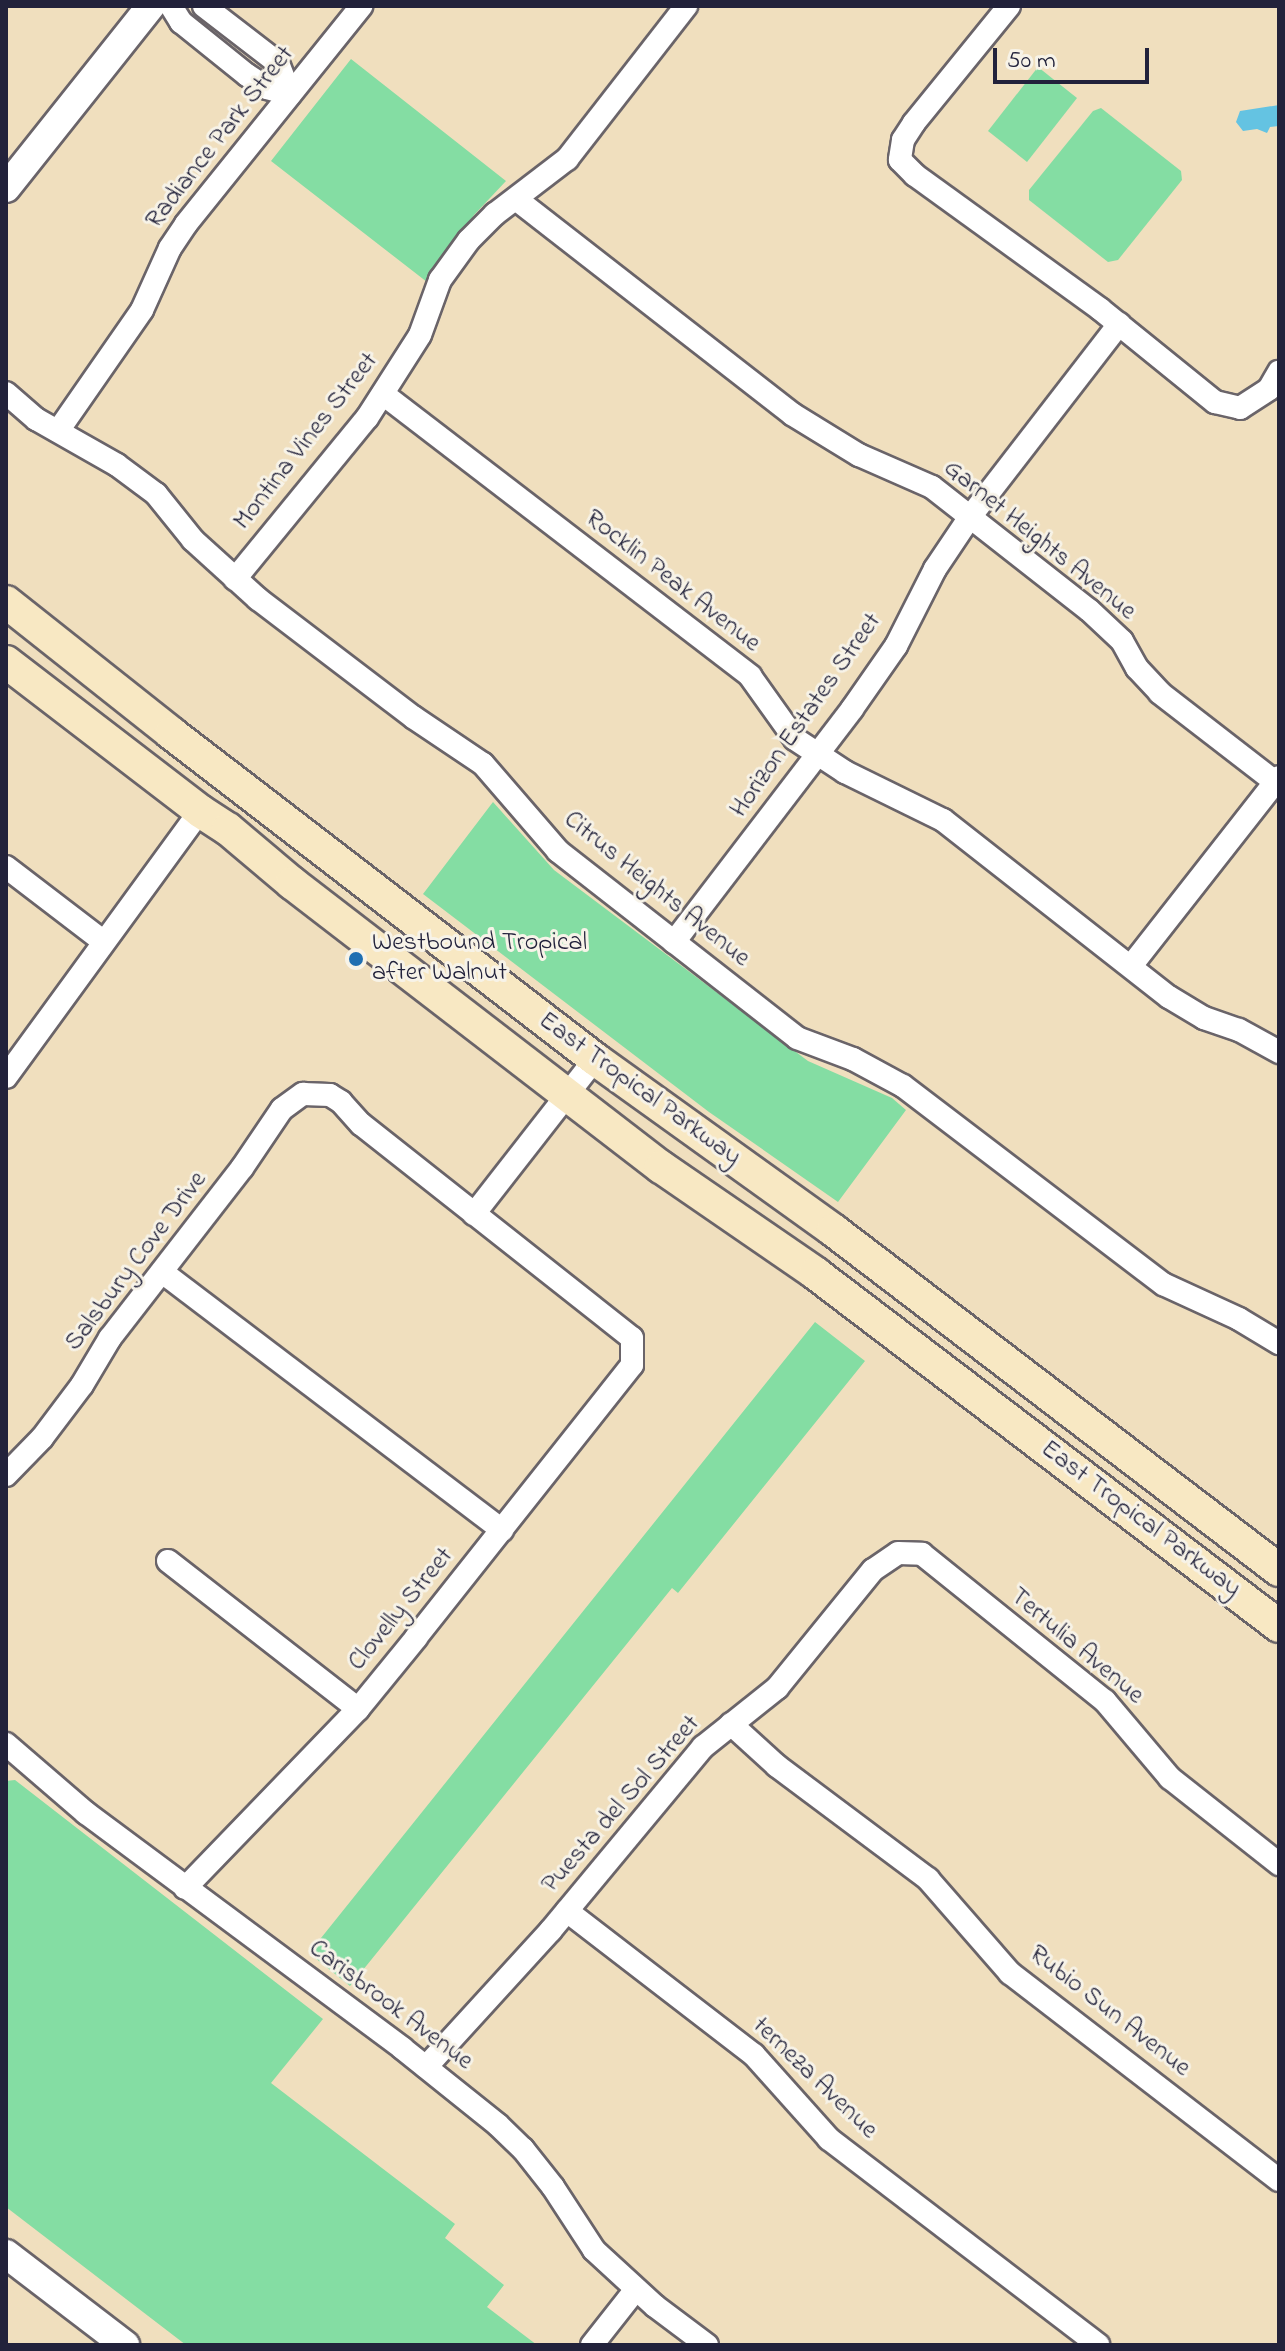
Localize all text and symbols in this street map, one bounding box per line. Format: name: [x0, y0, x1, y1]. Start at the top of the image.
scale bar: [997, 32, 1153, 82]
street label: Radiance Park Street: [140, 40, 302, 236]
text: 50 m: [1007, 44, 1056, 79]
street label: Montina Vines Street: [228, 347, 386, 537]
street label: Garnet Heights Avenue: [936, 454, 1142, 628]
street label: Rocklin Peak Avenue: [578, 504, 766, 660]
street label: Horizon Estates Street: [725, 608, 889, 824]
street label: Citrus Heights Avenue: [556, 805, 756, 975]
place label: Westbound Tropical after Walnut: [372, 928, 587, 990]
marker: Westbound Tropical after Walnut: [347, 950, 365, 968]
street label: East Tropical Parkway: [532, 1006, 746, 1174]
street label: Salsbury Cove Drive: [59, 1166, 215, 1358]
street label: East Tropical Parkway: [1034, 1435, 1246, 1605]
street label: Clovelly Street: [343, 1542, 461, 1678]
street label: Tertulia Avenue: [1003, 1582, 1149, 1712]
street label: Puesta del Sol Street: [536, 1710, 708, 1900]
street label: Carisbrook Avenue: [302, 1934, 478, 2078]
street label: Rubio Sun Avenue: [1022, 1939, 1196, 2085]
street label: terneza Avenue: [745, 2011, 883, 2147]

